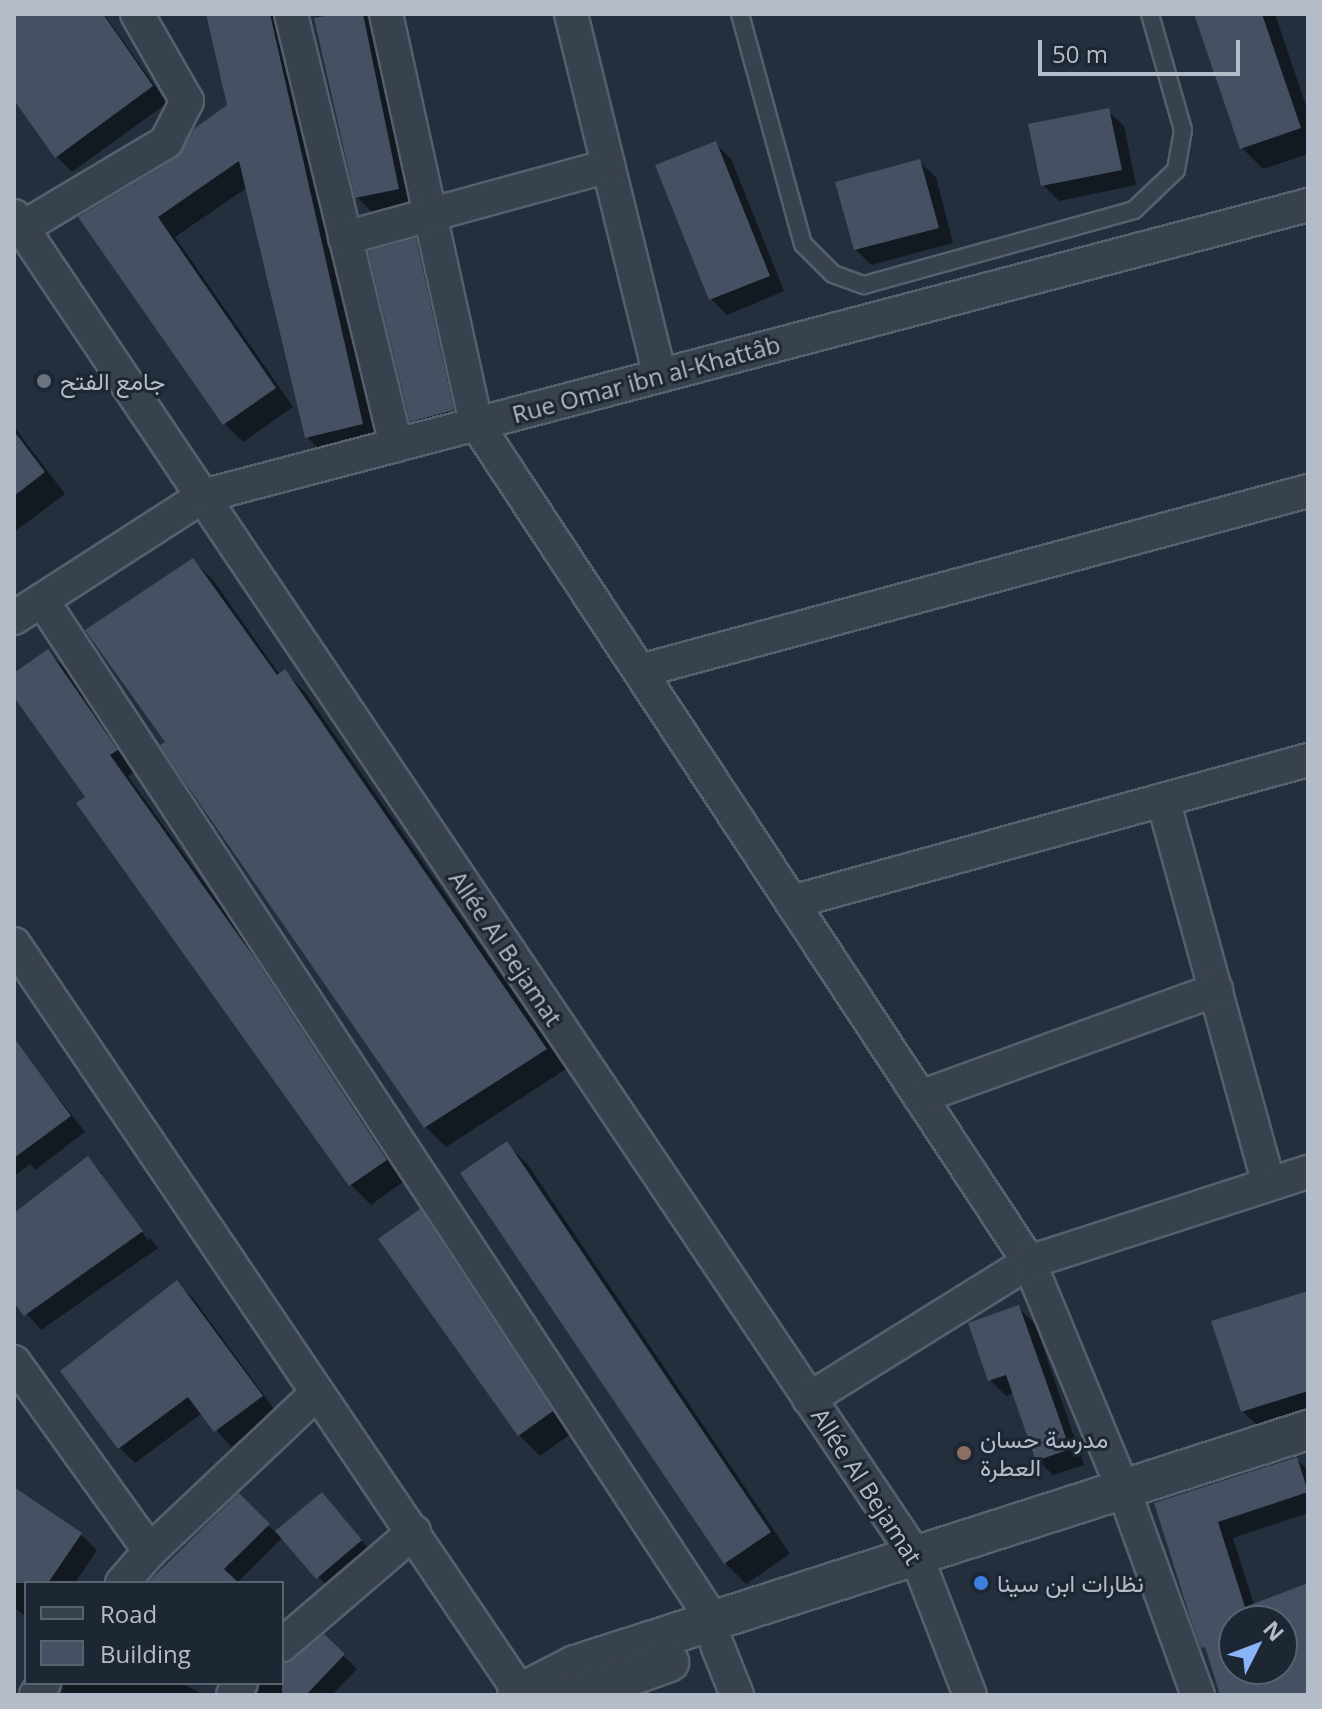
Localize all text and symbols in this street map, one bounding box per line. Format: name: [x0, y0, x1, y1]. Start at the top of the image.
scale bar: [1042, 24, 1244, 74]
text: 50 m: [1052, 37, 1108, 70]
street label: Rue Omar ibn al-Khattâb: [509, 329, 783, 429]
place label: جامع الفتح: [60, 367, 165, 395]
marker: جامع الفتح: [35, 372, 53, 390]
street label: Allée Al Bejamat: [444, 865, 568, 1031]
street label: Allée Al Bejamat: [806, 1402, 928, 1570]
place label: مدرسة حسان العطرة: [980, 1425, 1108, 1481]
marker: مدرسة حسان العطرة: [955, 1444, 973, 1462]
place label: نظارات ابن سينا: [997, 1569, 1144, 1597]
marker: نظارات ابن سينا: [972, 1574, 990, 1592]
legend: [24, 1581, 284, 1685]
text: Road: [100, 1597, 157, 1630]
north arrow: [1218, 1605, 1298, 1685]
text: N: [1257, 1614, 1291, 1647]
text: Building: [100, 1637, 191, 1670]

